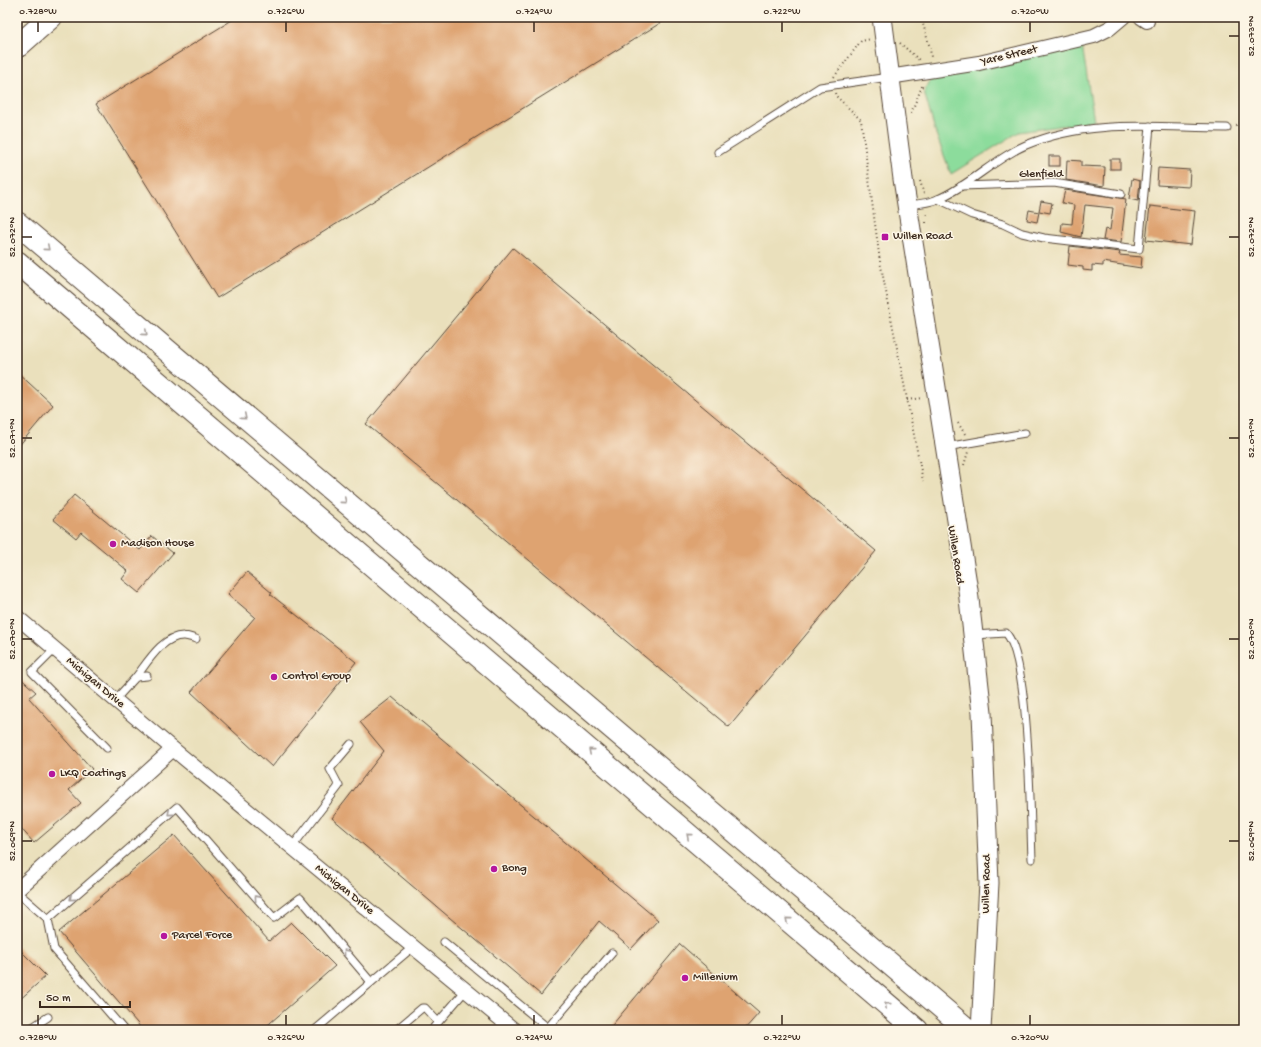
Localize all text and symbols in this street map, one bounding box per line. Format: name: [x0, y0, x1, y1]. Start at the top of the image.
text: 0.728°W: [19, 6, 57, 18]
text: 0.726°W: [268, 6, 305, 18]
text: 0.724°W: [516, 6, 553, 18]
text: 0.722°W: [764, 6, 801, 18]
text: 0.720°W: [1011, 6, 1049, 18]
text: 52.073°N: [1246, 15, 1258, 56]
street label: Yare Street: [978, 42, 1040, 70]
street label: Glenfield: [1019, 168, 1064, 182]
text: 52.072°N: [7, 216, 19, 257]
text: 52.072°N: [1246, 216, 1258, 257]
place label: Willen Road: [893, 230, 953, 244]
marker: Willen Road: [880, 232, 890, 242]
one-way arrow: [42, 244, 49, 251]
one-way arrow: [141, 328, 148, 335]
one-way arrow: [240, 413, 247, 420]
text: 52.071°N: [7, 418, 19, 458]
text: 52.071°N: [1246, 418, 1258, 458]
one-way arrow: [339, 497, 346, 504]
street label: Willen Road: [943, 525, 967, 586]
place label: Madison House: [121, 537, 195, 551]
marker: Madison House: [108, 539, 118, 549]
text: 52.070°N: [7, 618, 19, 659]
text: 52.070°N: [1246, 618, 1258, 659]
street label: Michigan Drive: [63, 654, 128, 712]
place label: Control Group: [282, 670, 351, 684]
marker: Control Group: [269, 672, 279, 682]
one-way arrow: [588, 749, 595, 756]
place label: LKQ Coatings: [60, 767, 126, 781]
marker: LKQ Coatings: [47, 769, 57, 779]
one-way arrow: [167, 808, 175, 815]
text: 52.069°N: [7, 820, 19, 861]
text: 52.069°N: [1246, 820, 1258, 861]
one-way arrow: [687, 833, 694, 840]
street label: Willen Road: [979, 853, 995, 914]
street label: Michigan Drive: [312, 862, 377, 919]
place label: Bong: [501, 862, 527, 876]
marker: Bong: [489, 864, 499, 874]
one-way arrow: [69, 893, 77, 901]
one-way arrow: [254, 895, 261, 902]
one-way arrow: [786, 918, 793, 925]
place label: Parcel Force: [171, 929, 233, 943]
marker: Parcel Force: [159, 931, 169, 941]
one-way arrow: [343, 950, 350, 957]
place label: Millenium: [693, 971, 738, 985]
marker: Millenium: [680, 973, 690, 983]
scale bar: [40, 983, 130, 1009]
text: 50 m: [46, 992, 71, 1006]
one-way arrow: [884, 1002, 892, 1009]
text: 0.728°W: [19, 1032, 57, 1044]
text: 0.726°W: [268, 1032, 305, 1044]
text: 0.724°W: [516, 1032, 553, 1044]
text: 0.722°W: [764, 1032, 801, 1044]
text: 0.720°W: [1011, 1032, 1049, 1044]

